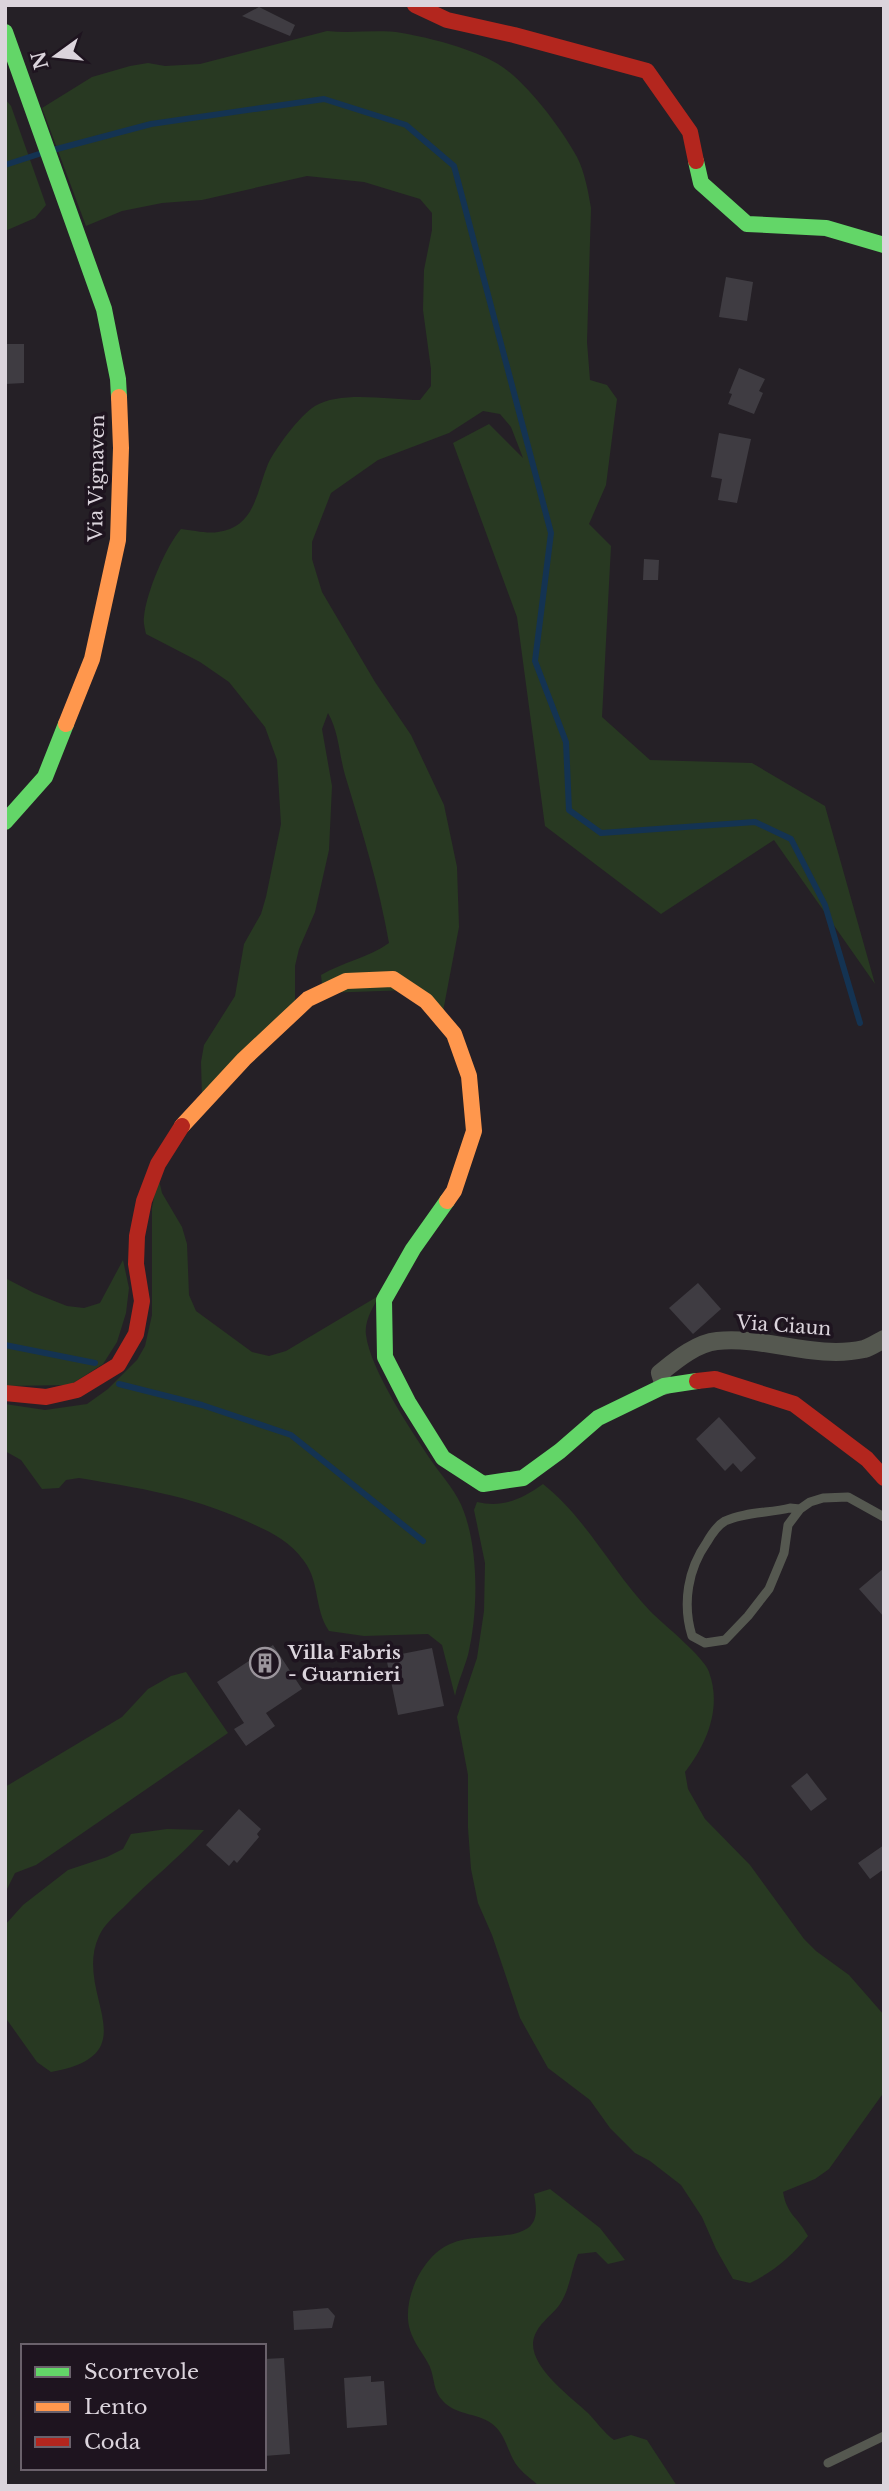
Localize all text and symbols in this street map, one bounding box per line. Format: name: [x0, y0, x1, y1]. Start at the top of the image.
north arrow: [21, 21, 91, 91]
text: N: [27, 49, 53, 72]
street label: Via Vignaven: [84, 414, 109, 543]
street label: Via Ciaun: [735, 1311, 832, 1340]
place label: Villa Fabris - Guarnieri: [287, 1641, 401, 1686]
building icon: Villa Fabris - Guarnieri: [248, 1646, 282, 1680]
legend: [21, 2344, 266, 2470]
text: Scorrevole: [84, 2359, 199, 2385]
text: Lento: [84, 2394, 147, 2420]
text: Coda: [84, 2429, 141, 2455]

